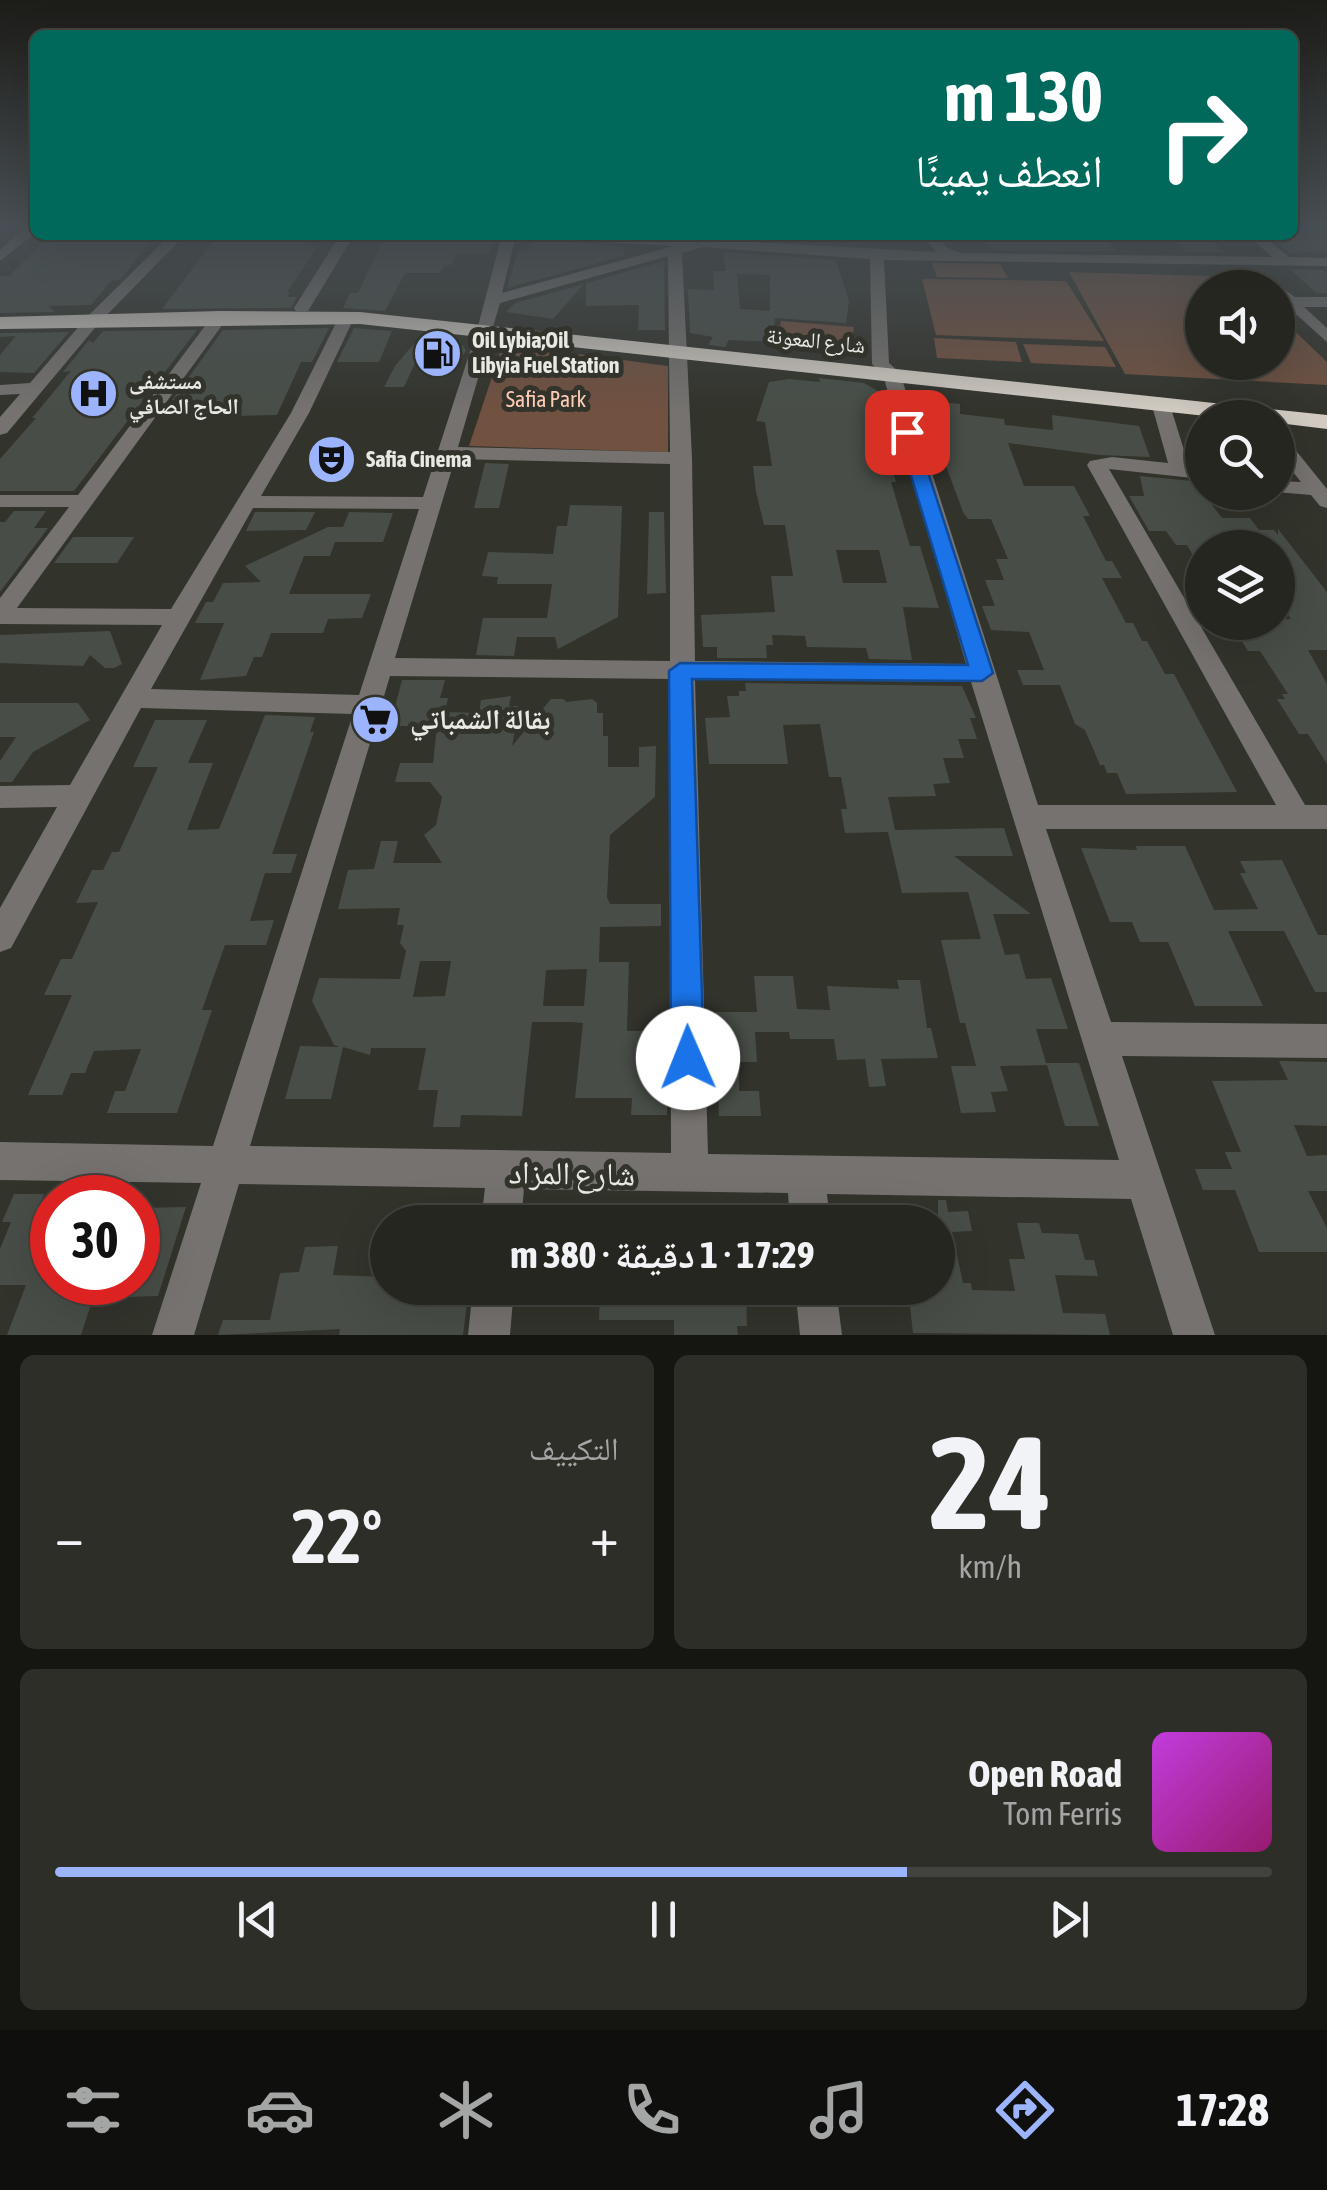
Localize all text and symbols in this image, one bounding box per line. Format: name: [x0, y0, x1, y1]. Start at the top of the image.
text: 130 m: [944, 56, 1103, 136]
icon: right: [1138, 70, 1268, 200]
text: انعطف يمينًا: [915, 145, 1103, 197]
map controls: [1185, 270, 1295, 640]
button: sound: [1185, 270, 1295, 380]
street label: شارع المعونة: [765, 322, 867, 359]
fuel station icon: Oil Lybia;Oil Libyia Fuel Station: [411, 327, 463, 379]
place label: Oil Lybia;Oil Libyia Fuel Station: [472, 327, 619, 378]
hospital icon: مستشفى الحاج الصافي: [68, 368, 120, 420]
place label: مستشفى الحاج الصافي: [129, 368, 239, 423]
park label: Safia Park: [506, 386, 587, 412]
pin: [865, 390, 950, 475]
button: search: [1185, 400, 1295, 510]
icon: arrive: [880, 405, 935, 460]
theatre icon: Safia Cinema: [305, 433, 357, 485]
place label: Safia Cinema: [366, 446, 472, 472]
button: layers: [1185, 530, 1295, 640]
supermarket icon: بقالة الشمباتي: [349, 693, 401, 745]
place label: بقالة الشمباتي: [410, 703, 551, 742]
position arrow: [636, 1006, 740, 1110]
street label: شارع المزاد: [508, 1153, 636, 1195]
speed limit sign: 30: [30, 1175, 160, 1305]
text: 17:29 · 1 دقيقة · 380 m: [510, 1233, 815, 1276]
text: 24: [929, 1408, 1051, 1557]
text: التكييف: [529, 1430, 619, 1467]
text: 22°: [291, 1493, 382, 1579]
text: −: [55, 1505, 84, 1568]
text: +: [590, 1505, 618, 1568]
text: km/h: [959, 1548, 1022, 1585]
text: Open Road: [968, 1752, 1122, 1795]
text: Tom Ferris: [1003, 1795, 1122, 1832]
icon: previous: [230, 1892, 285, 1947]
icon: pause: [636, 1892, 691, 1947]
icon: next: [1042, 1892, 1097, 1947]
icon: filters: [58, 2075, 128, 2145]
icon: car: [245, 2075, 315, 2145]
icon: climate: [431, 2075, 501, 2145]
icon: phone: [617, 2075, 687, 2145]
icon: music: [804, 2075, 874, 2145]
icon: directions: [990, 2075, 1060, 2145]
text: 17:28: [1176, 2084, 1269, 2136]

